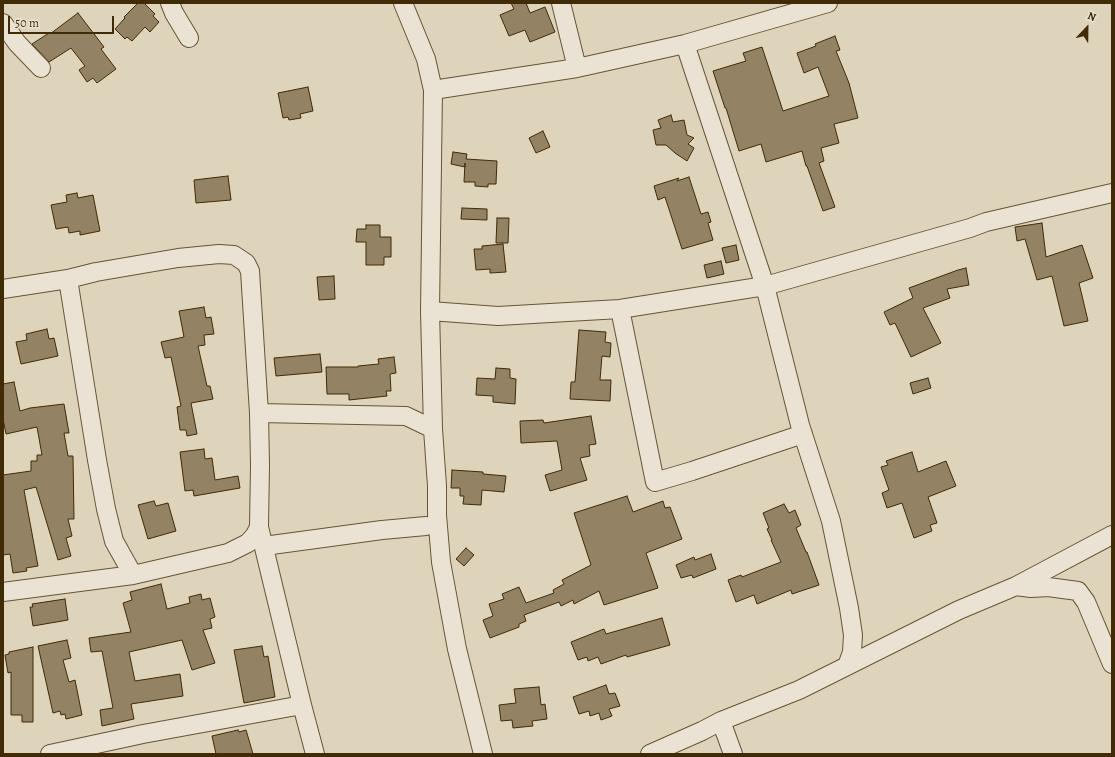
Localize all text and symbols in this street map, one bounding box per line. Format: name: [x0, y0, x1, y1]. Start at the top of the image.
scale bar: [10, 8, 116, 34]
north arrow: [1067, 8, 1107, 48]
text: N: [1085, 8, 1098, 25]
text: 50 m: [15, 15, 39, 31]

